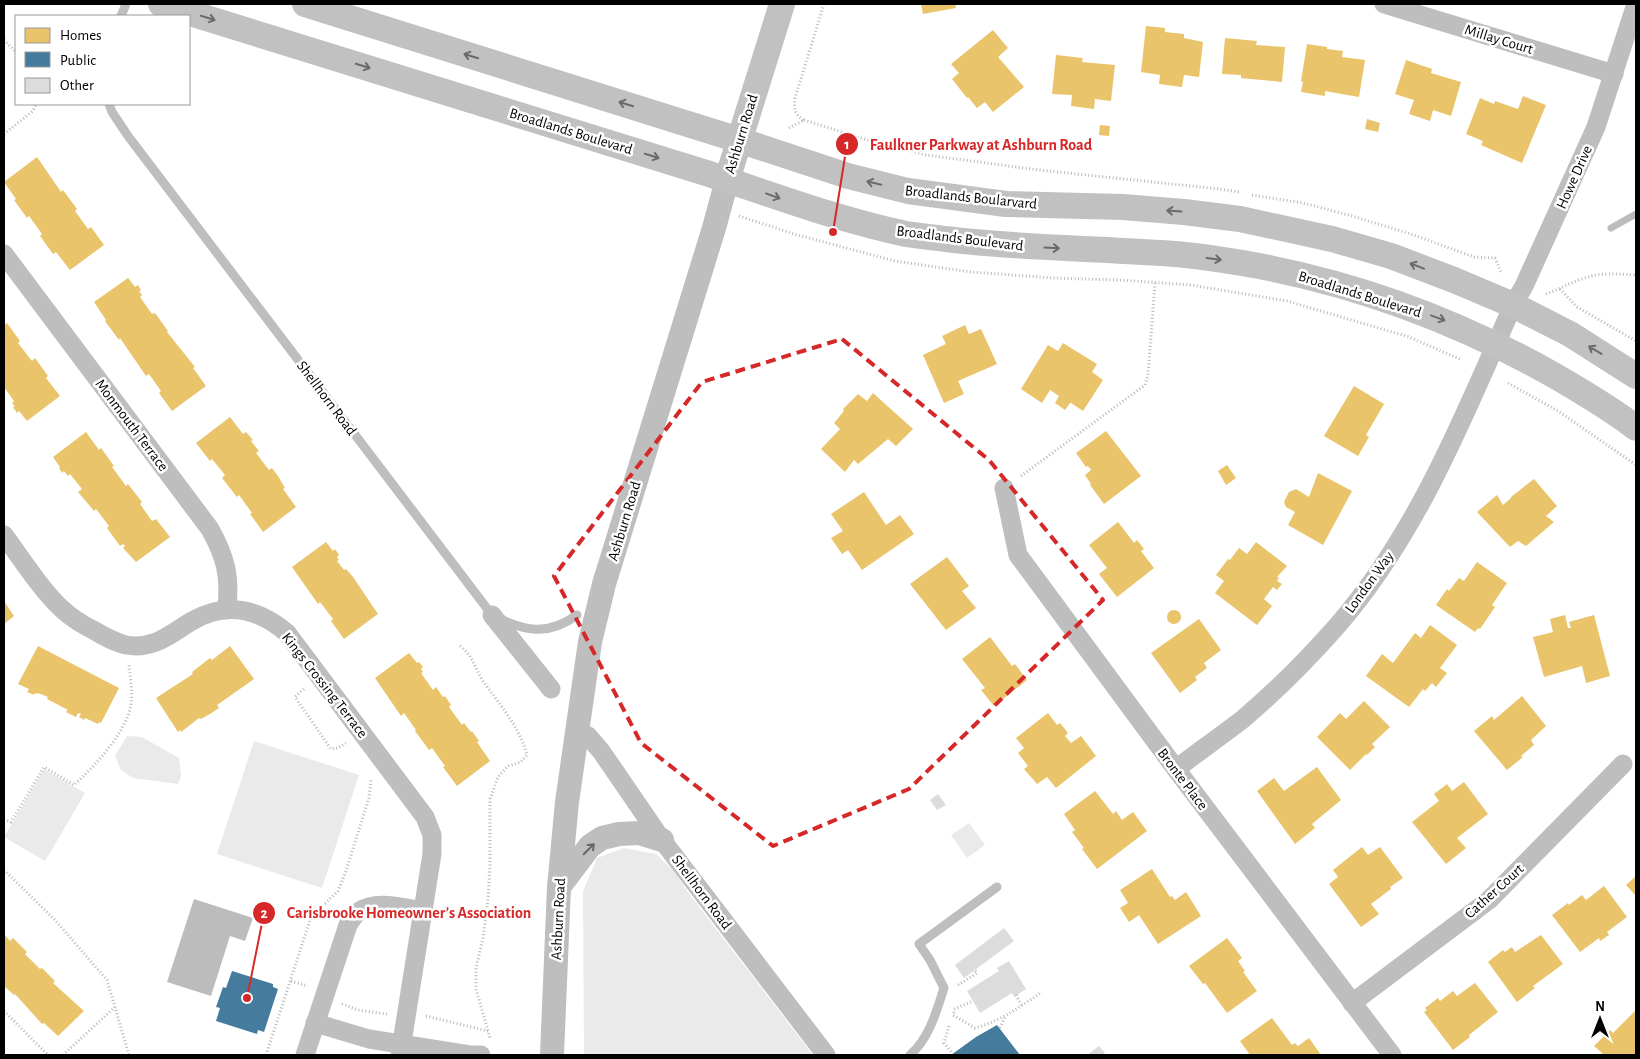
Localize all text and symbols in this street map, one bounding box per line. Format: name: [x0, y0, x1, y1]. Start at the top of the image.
one-way arrow: [199, 14, 215, 23]
legend: [15, 15, 190, 105]
street label: Millay Court: [1463, 22, 1535, 57]
text: Homes: [60, 28, 102, 43]
one-way arrow: [463, 50, 479, 60]
text: Public: [60, 53, 96, 68]
one-way arrow: [354, 62, 370, 72]
text: Other: [60, 78, 94, 93]
street label: Ashburn Road: [722, 92, 761, 176]
one-way arrow: [618, 99, 634, 109]
street label: Broadlands Boulevard: [508, 106, 634, 157]
callout: Faulkner Parkway at Ashburn Road: [835, 129, 1102, 160]
text: 1: [844, 137, 850, 152]
text: Faulkner Parkway at Ashburn Road: [870, 137, 1093, 154]
street label: Howe Drive: [1554, 143, 1595, 211]
one-way arrow: [643, 152, 659, 162]
one-way arrow: [866, 178, 882, 187]
street label: Broadlands Boularvard: [904, 183, 1038, 212]
one-way arrow: [765, 192, 780, 201]
one-way arrow: [1166, 206, 1182, 216]
street label: Broadlands Boulevard: [896, 223, 1025, 254]
one-way arrow: [1044, 244, 1060, 253]
one-way arrow: [1206, 254, 1222, 264]
one-way arrow: [1410, 260, 1425, 270]
street label: Broadlands Boulevard: [1297, 269, 1423, 320]
one-way arrow: [1430, 314, 1446, 323]
one-way arrow: [1589, 344, 1603, 354]
street label: Shellhorn Road: [294, 358, 359, 439]
street label: Monmouth Terrace: [92, 377, 171, 474]
street label: Ashburn Road: [605, 479, 644, 563]
street label: London Way: [1342, 548, 1397, 616]
street label: Kings Crossing Terrace: [279, 630, 370, 741]
street label: Bronte Place: [1155, 746, 1211, 813]
one-way arrow: [583, 843, 595, 855]
street label: Shellhorn Road: [669, 852, 734, 933]
street label: Cather Court: [1462, 861, 1527, 922]
street label: Ashburn Road: [549, 877, 568, 960]
callout: Carisbrooke Homeowner’s Association: [252, 897, 541, 928]
text: Carisbrooke Homeowner’s Association: [287, 905, 531, 921]
text: 2: [260, 906, 268, 921]
north arrow: [1575, 994, 1625, 1044]
text: N: [1595, 1000, 1605, 1014]

